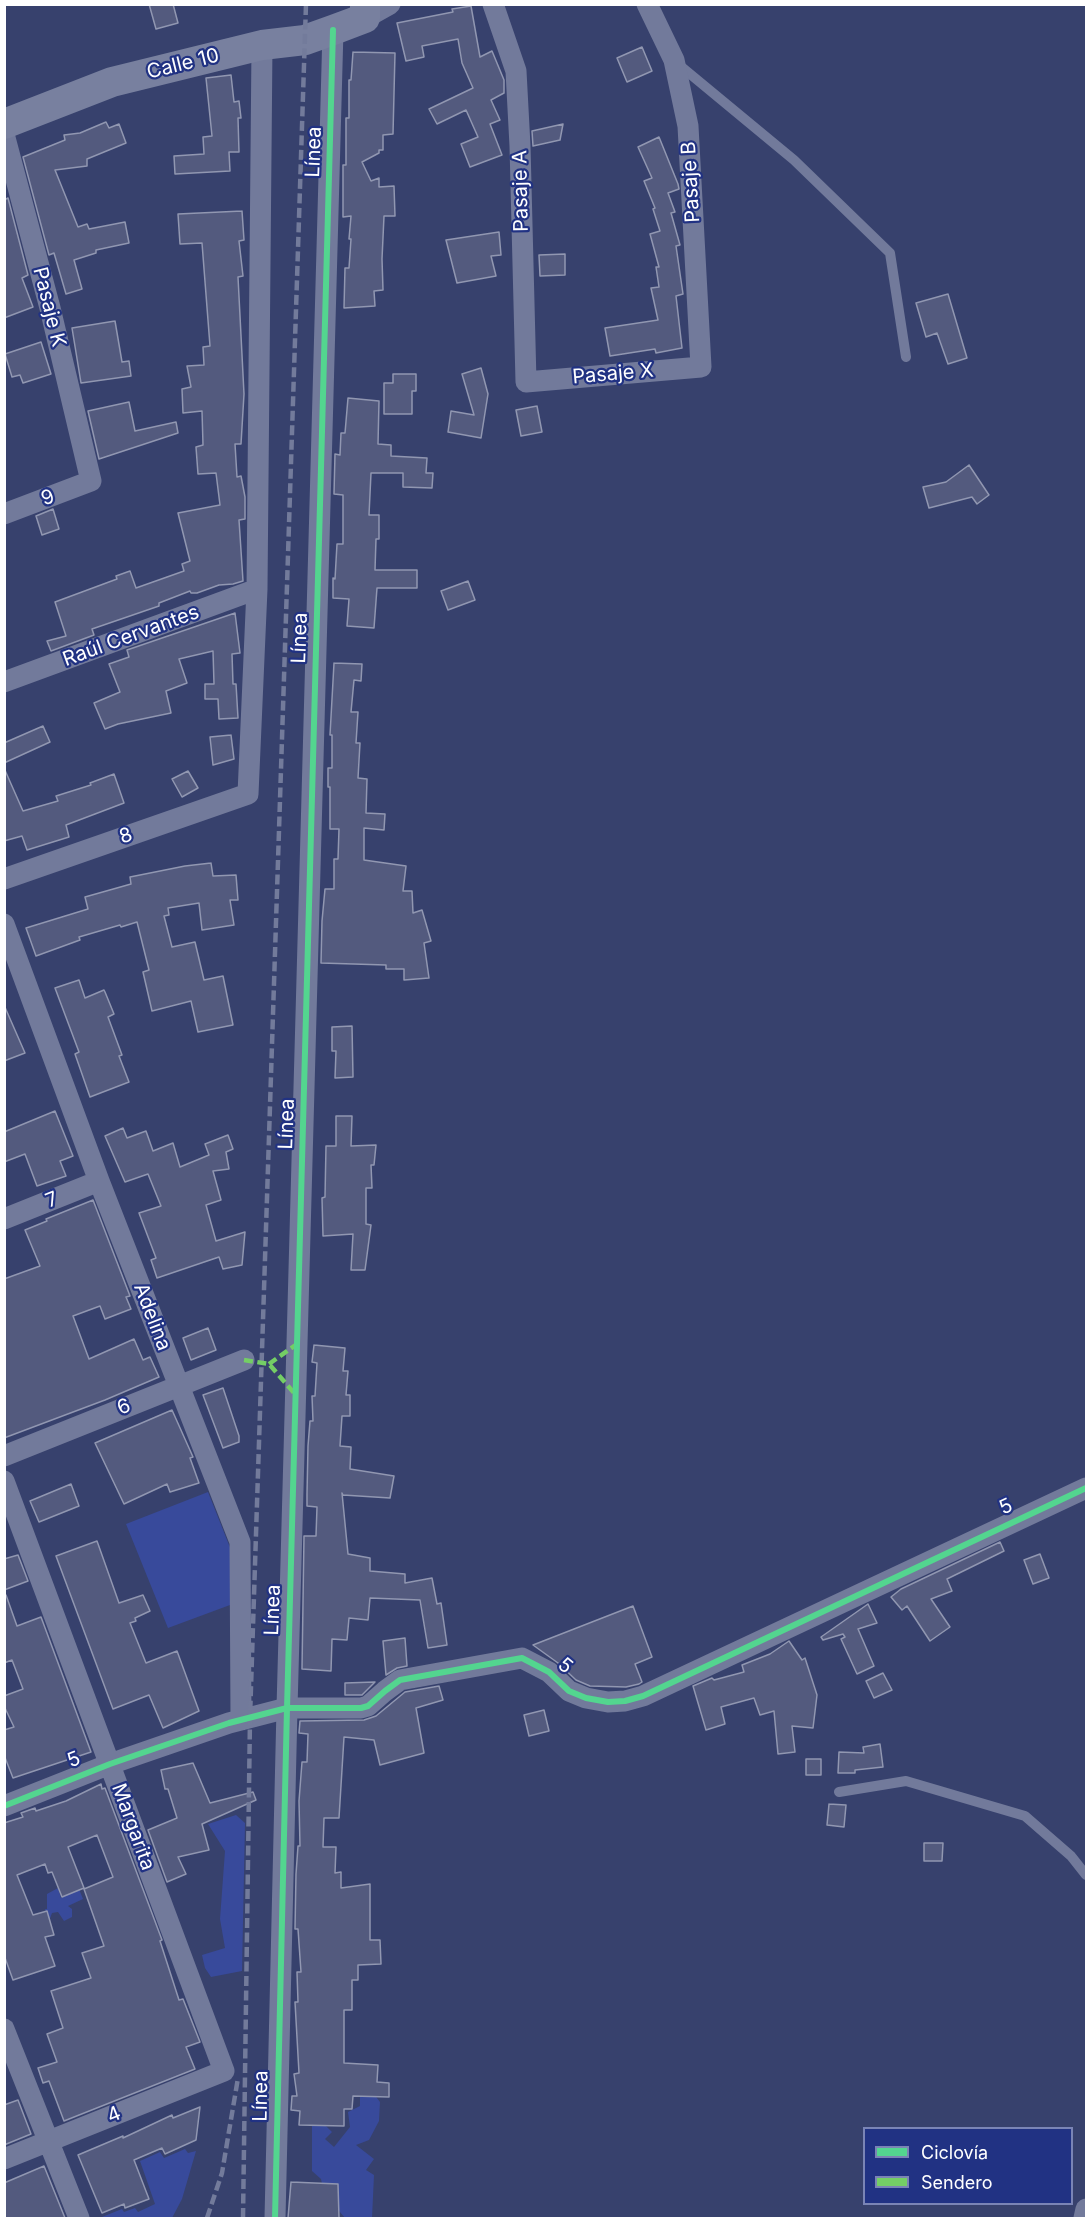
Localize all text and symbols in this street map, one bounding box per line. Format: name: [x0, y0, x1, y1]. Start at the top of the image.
street label: Calle 10: [144, 43, 222, 85]
street label: Línea: [301, 126, 327, 178]
street label: Pasaje B: [677, 141, 705, 223]
street label: Pasaje A: [508, 150, 534, 232]
street label: Pasaje K: [28, 265, 70, 349]
street label: Pasaje X: [571, 358, 655, 390]
street label: 9: [38, 485, 58, 511]
street label: Raúl Cervantes: [60, 600, 202, 672]
street label: Línea: [287, 612, 313, 664]
street label: 8: [116, 823, 136, 849]
street label: Línea: [274, 1098, 300, 1150]
street label: 7: [42, 1187, 62, 1213]
street label: Adelina: [128, 1280, 176, 1354]
street label: 6: [114, 1394, 134, 1420]
street label: 5: [995, 1494, 1017, 1520]
street label: Línea: [260, 1584, 286, 1636]
street label: 5: [553, 1653, 577, 1679]
street label: 5: [64, 1747, 84, 1773]
street label: Margarita: [106, 1780, 160, 1874]
street label: Línea: [249, 2070, 273, 2122]
street label: 4: [104, 2101, 124, 2129]
legend: [863, 2127, 1073, 2205]
text: Ciclovía: [921, 2142, 988, 2163]
text: Sendero: [921, 2172, 992, 2193]

